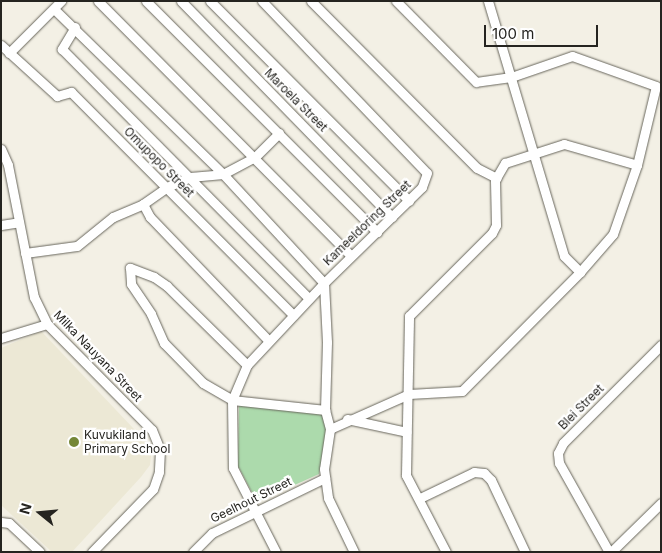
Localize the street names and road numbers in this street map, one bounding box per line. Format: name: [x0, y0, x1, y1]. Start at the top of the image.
street label: Maroela Street: [262, 66, 330, 134]
street label: Omupopo Street: [121, 124, 197, 200]
street label: Kameeldoring Street: [320, 178, 414, 268]
street label: Milka Nauyana Street: [51, 308, 145, 404]
street label: Blei Street: [555, 381, 607, 433]
street label: Geelhout Street: [208, 474, 294, 526]

